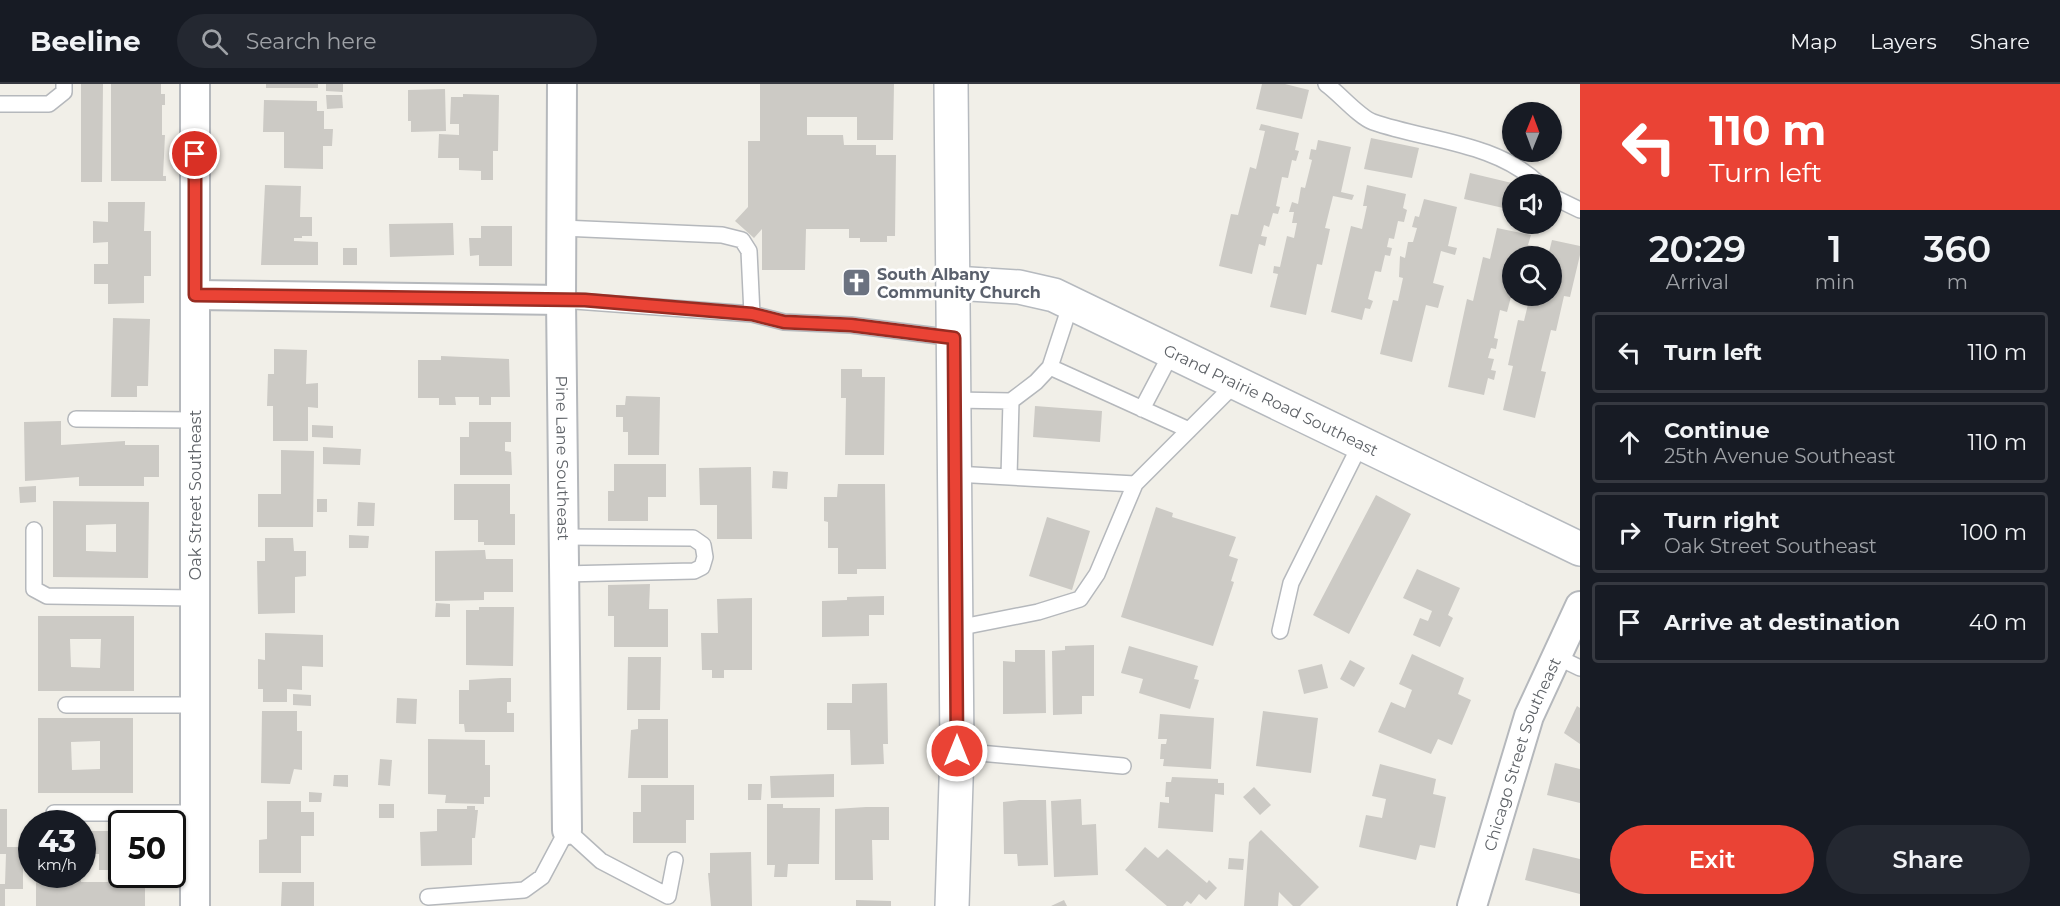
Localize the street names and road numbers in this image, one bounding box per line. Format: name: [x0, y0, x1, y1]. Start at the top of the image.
street label: Grand Prairie Road Southeast: [1161, 340, 1382, 460]
street label: Pine Lane Southeast: [552, 375, 573, 541]
street label: Oak Street Southeast: [186, 409, 205, 580]
street label: Chicago Street Southeast: [1480, 654, 1565, 853]

